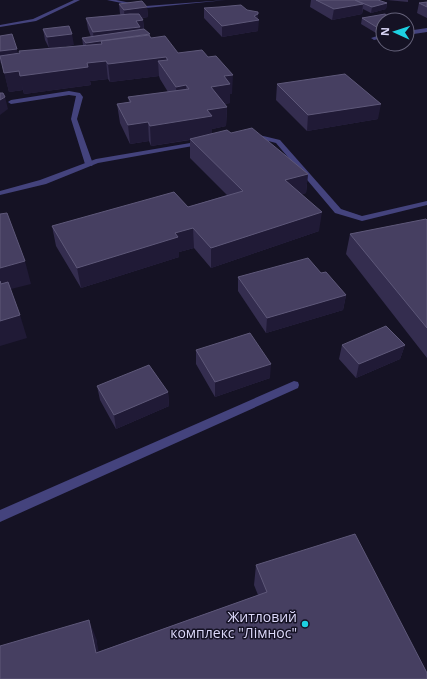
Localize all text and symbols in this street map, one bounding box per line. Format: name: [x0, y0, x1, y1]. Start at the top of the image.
north arrow: [375, 12, 415, 52]
text: N: [377, 27, 392, 36]
place label: Житловий комплекс "Лімнос": [170, 607, 297, 642]
marker: Житловий комплекс "Лімнос": [300, 619, 310, 629]

